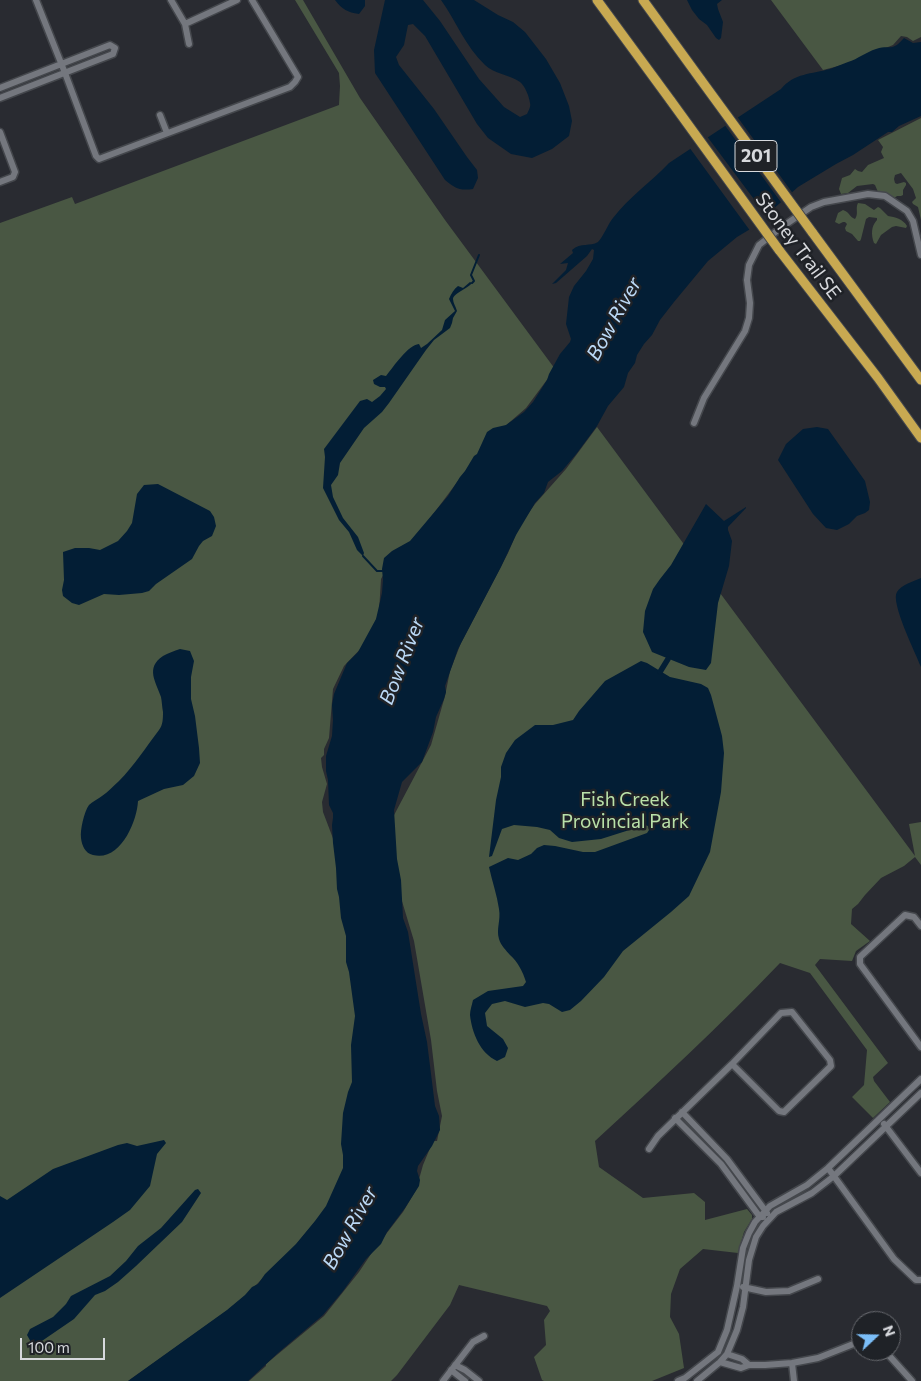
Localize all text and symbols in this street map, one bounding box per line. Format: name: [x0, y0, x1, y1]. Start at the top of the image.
road number: 201: [735, 140, 777, 172]
street label: Stoney Trail SE: [750, 188, 846, 304]
water label: Bow River: [581, 273, 647, 365]
water label: Bow River: [374, 614, 430, 708]
park label: Fish Creek Provincial Park: [561, 789, 689, 833]
water label: Bow River: [317, 1182, 383, 1274]
north arrow: [851, 1311, 901, 1361]
text: N: [880, 1323, 899, 1339]
scale bar: [22, 1328, 108, 1360]
text: 100 m: [28, 1338, 70, 1356]

